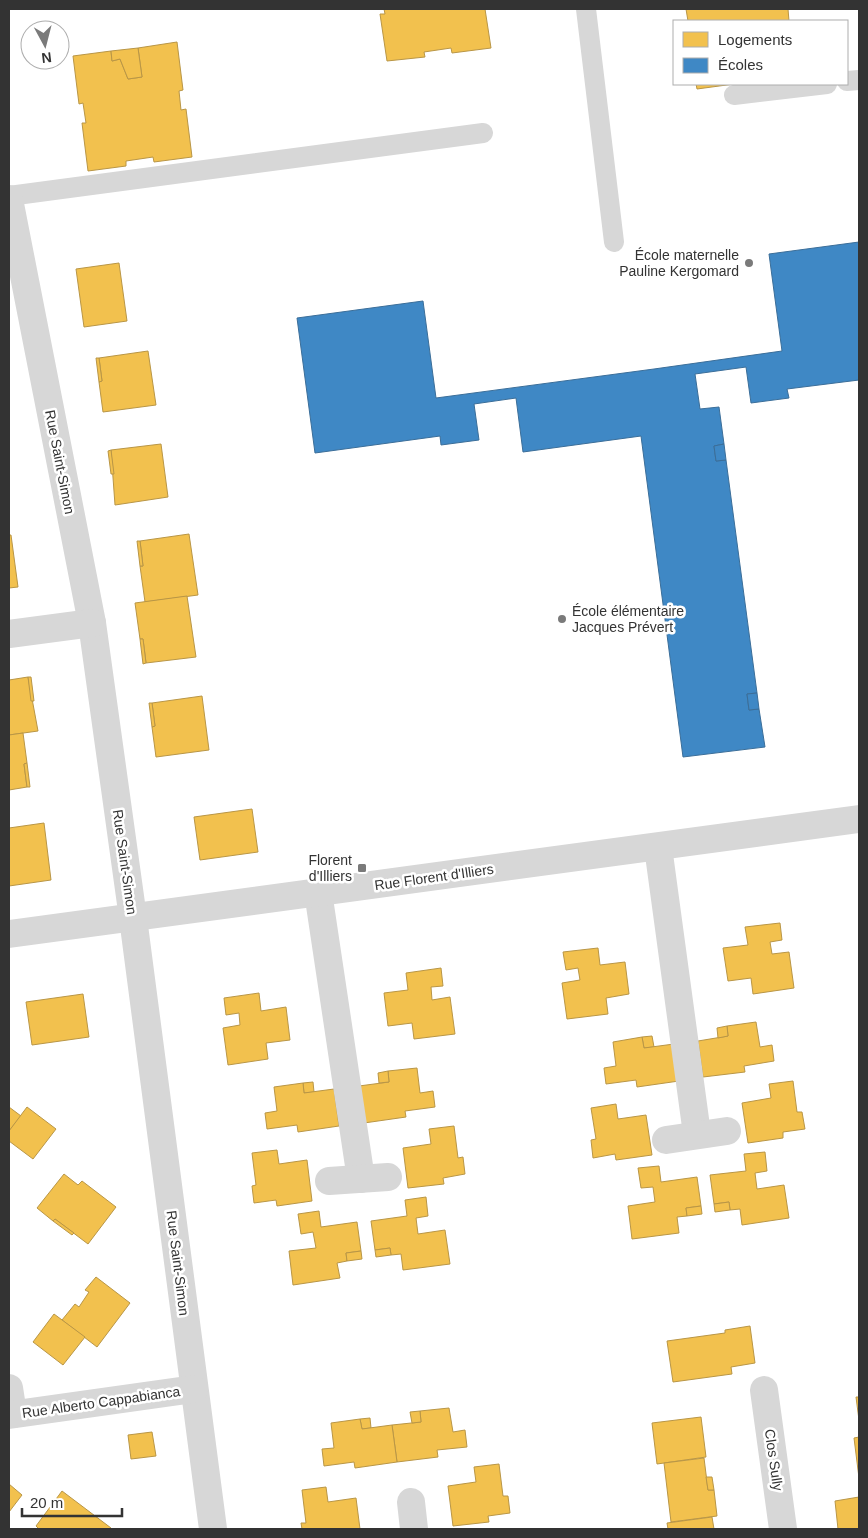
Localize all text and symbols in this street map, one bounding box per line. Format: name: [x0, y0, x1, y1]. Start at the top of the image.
north arrow: [20, 20, 70, 70]
legend: [673, 20, 848, 85]
text: Logements: [718, 31, 792, 48]
text: N: [41, 49, 53, 66]
text: Écoles: [718, 56, 763, 73]
place label: École maternelle Pauline Kergomard: [619, 247, 739, 279]
marker: École maternelle Pauline Kergomard: [743, 257, 755, 269]
street label: Rue Saint-Simon: [42, 409, 78, 515]
place label: École élémentaire Jacques Prévert: [572, 603, 684, 635]
marker: École élémentaire Jacques Prévert: [556, 613, 568, 625]
street label: Rue Saint-Simon: [110, 808, 140, 916]
place label: Florent d'Illiers: [308, 852, 352, 884]
street label: Rue Florent d'Illiers: [373, 861, 495, 893]
marker: Florent d'Illiers: [356, 862, 368, 874]
street label: Rue Saint-Simon: [164, 1210, 192, 1316]
street label: Rue Alberto Cappabianca: [21, 1383, 181, 1421]
street label: Clos Sully: [762, 1428, 786, 1492]
scale bar: [22, 1486, 122, 1518]
text: 20 m: [30, 1494, 63, 1511]

